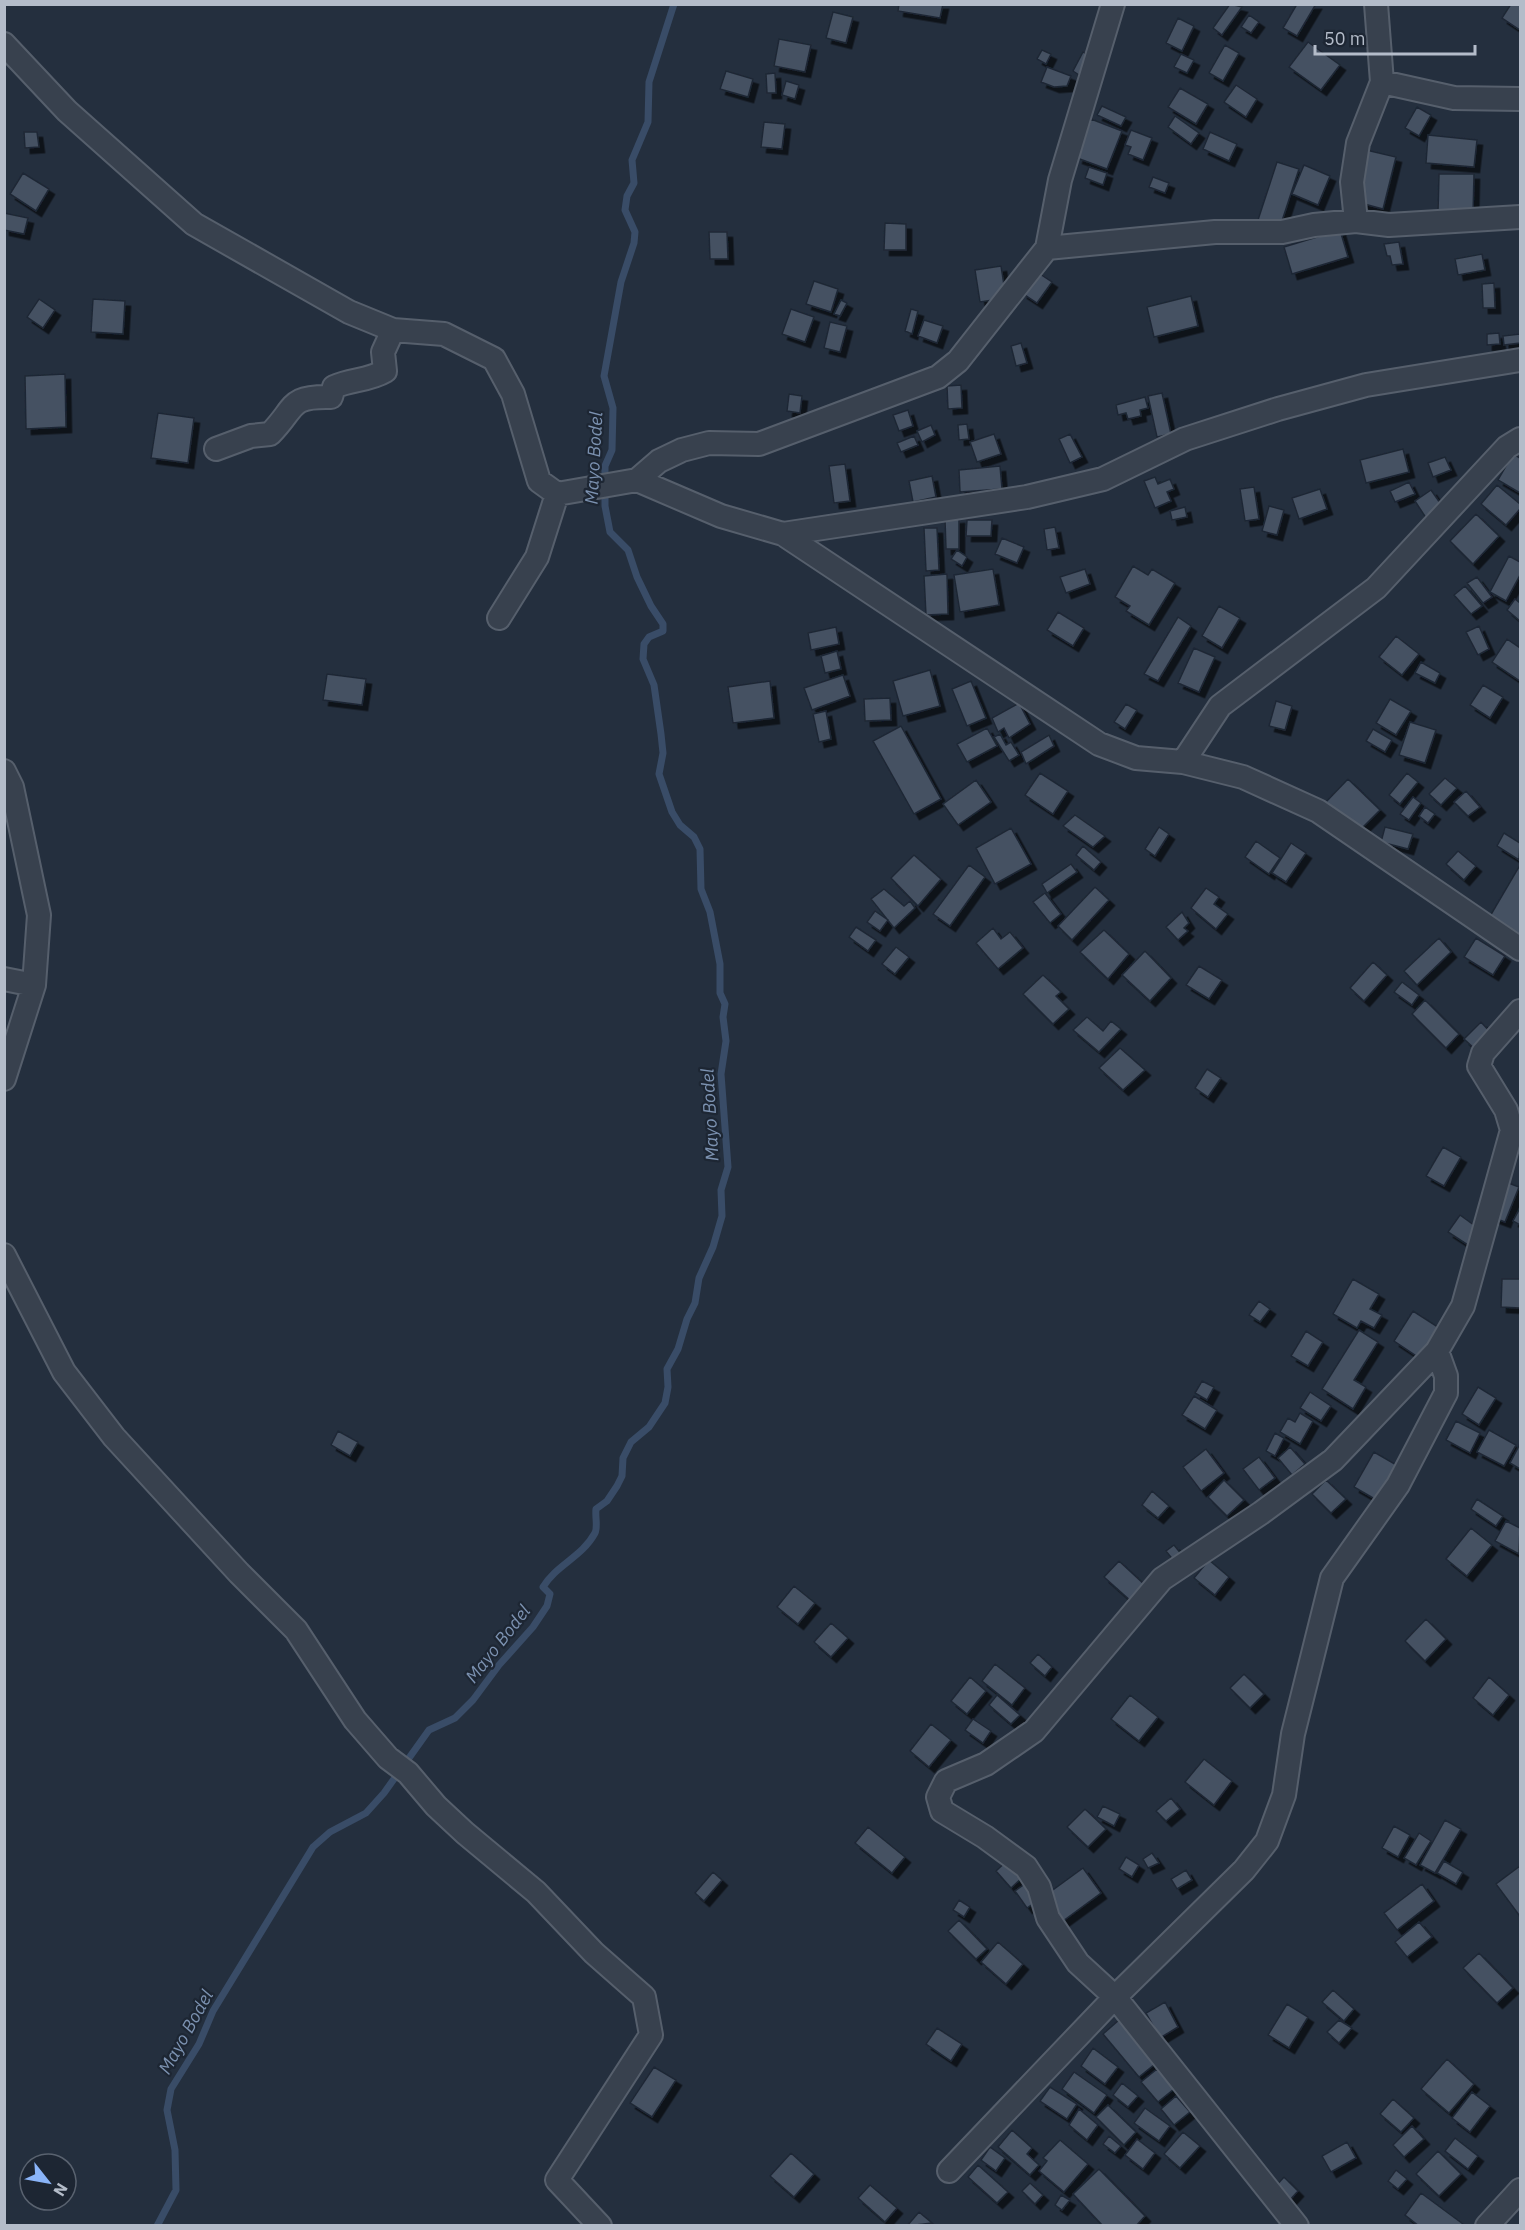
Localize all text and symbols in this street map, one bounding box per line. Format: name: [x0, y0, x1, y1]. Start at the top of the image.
scale bar: [1315, 18, 1476, 56]
text: 50 m: [1324, 27, 1366, 50]
water label: Mayo Bodel: [580, 411, 607, 505]
water label: Mayo Bodel: [696, 1068, 723, 1162]
water label: Mayo Bodel: [460, 1600, 535, 1687]
water label: Mayo Bodel: [153, 1985, 218, 2078]
north arrow: [18, 2152, 78, 2212]
text: N: [49, 2180, 72, 2200]

